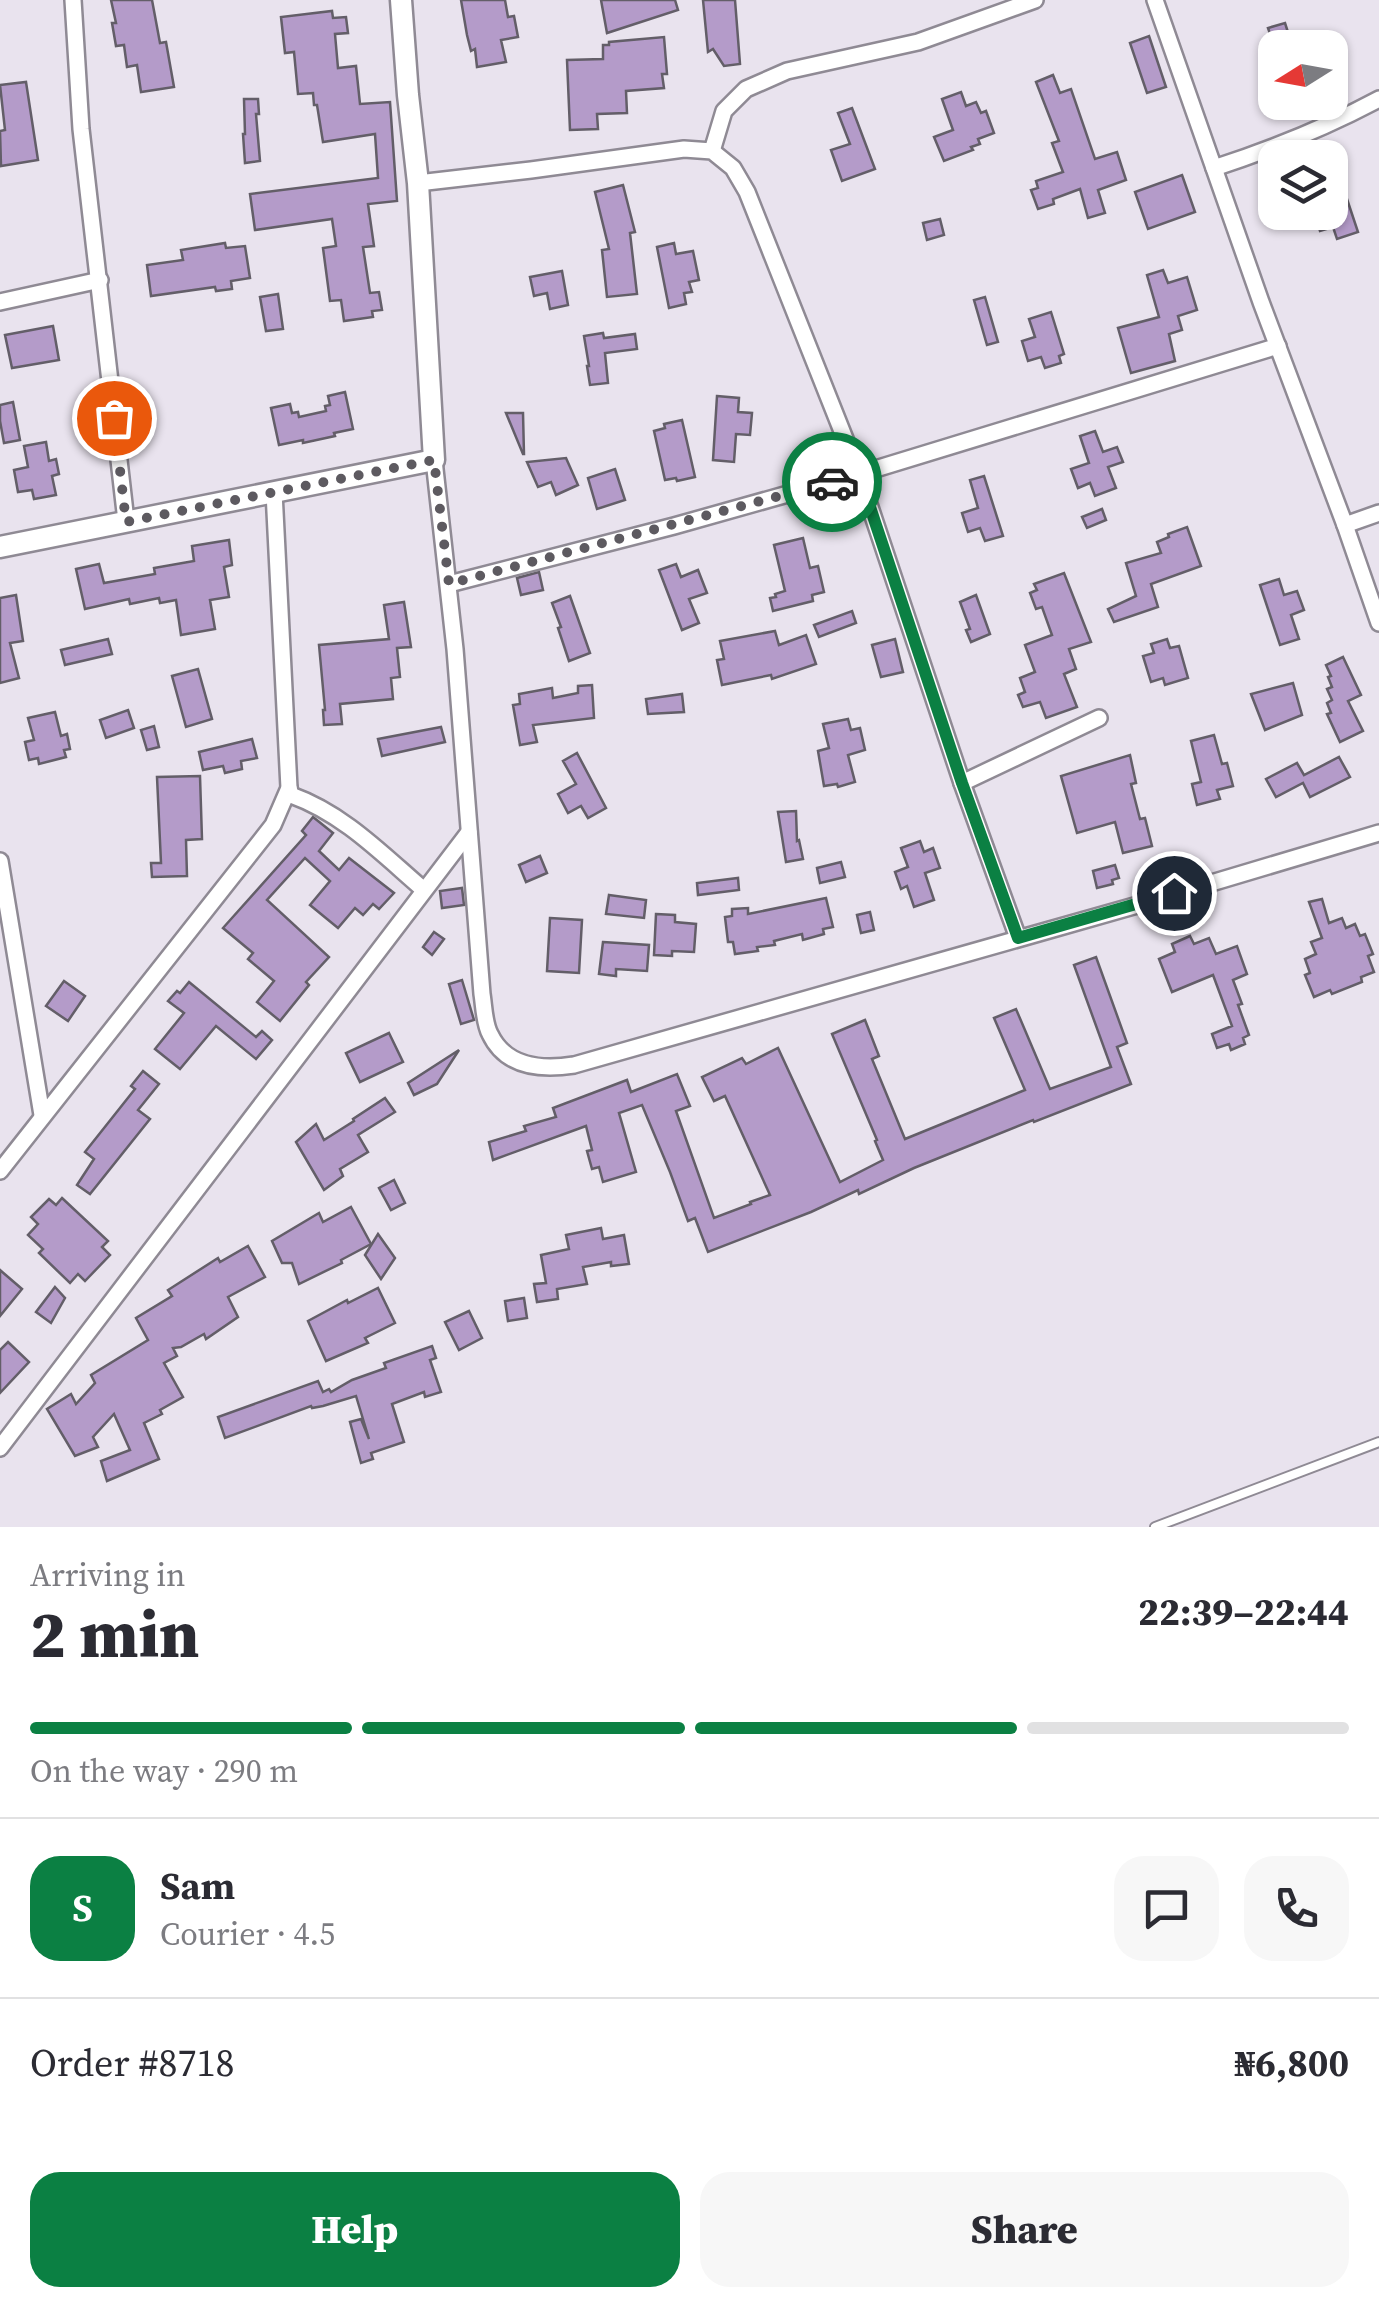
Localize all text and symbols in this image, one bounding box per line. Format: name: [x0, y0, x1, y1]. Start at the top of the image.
north arrow: [1258, 30, 1348, 120]
map controls: [1258, 30, 1348, 230]
button: layers: [1258, 140, 1348, 230]
pin: [72, 376, 157, 461]
icon: bag: [87, 391, 142, 446]
courier: [782, 432, 882, 532]
icon: car: [805, 455, 860, 510]
pin: [1132, 851, 1217, 936]
icon: home: [1147, 866, 1202, 921]
text: Arriving in: [30, 1553, 185, 1597]
text: 22:39–22:44: [1138, 1586, 1349, 1638]
text: 2 min: [30, 1590, 200, 1679]
text: On the way · 290 m: [30, 1749, 298, 1793]
button: chat: [1114, 1856, 1219, 1961]
button: phone: [1244, 1856, 1349, 1961]
text: Sam: [160, 1860, 235, 1912]
text: S: [72, 1882, 93, 1934]
text: Courier · 4.5: [160, 1912, 335, 1956]
text: Order #8718: [30, 2037, 234, 2089]
text: ₦6,800: [1235, 2037, 1349, 2089]
button: Help: [30, 2172, 680, 2287]
button: Share: [700, 2172, 1349, 2287]

